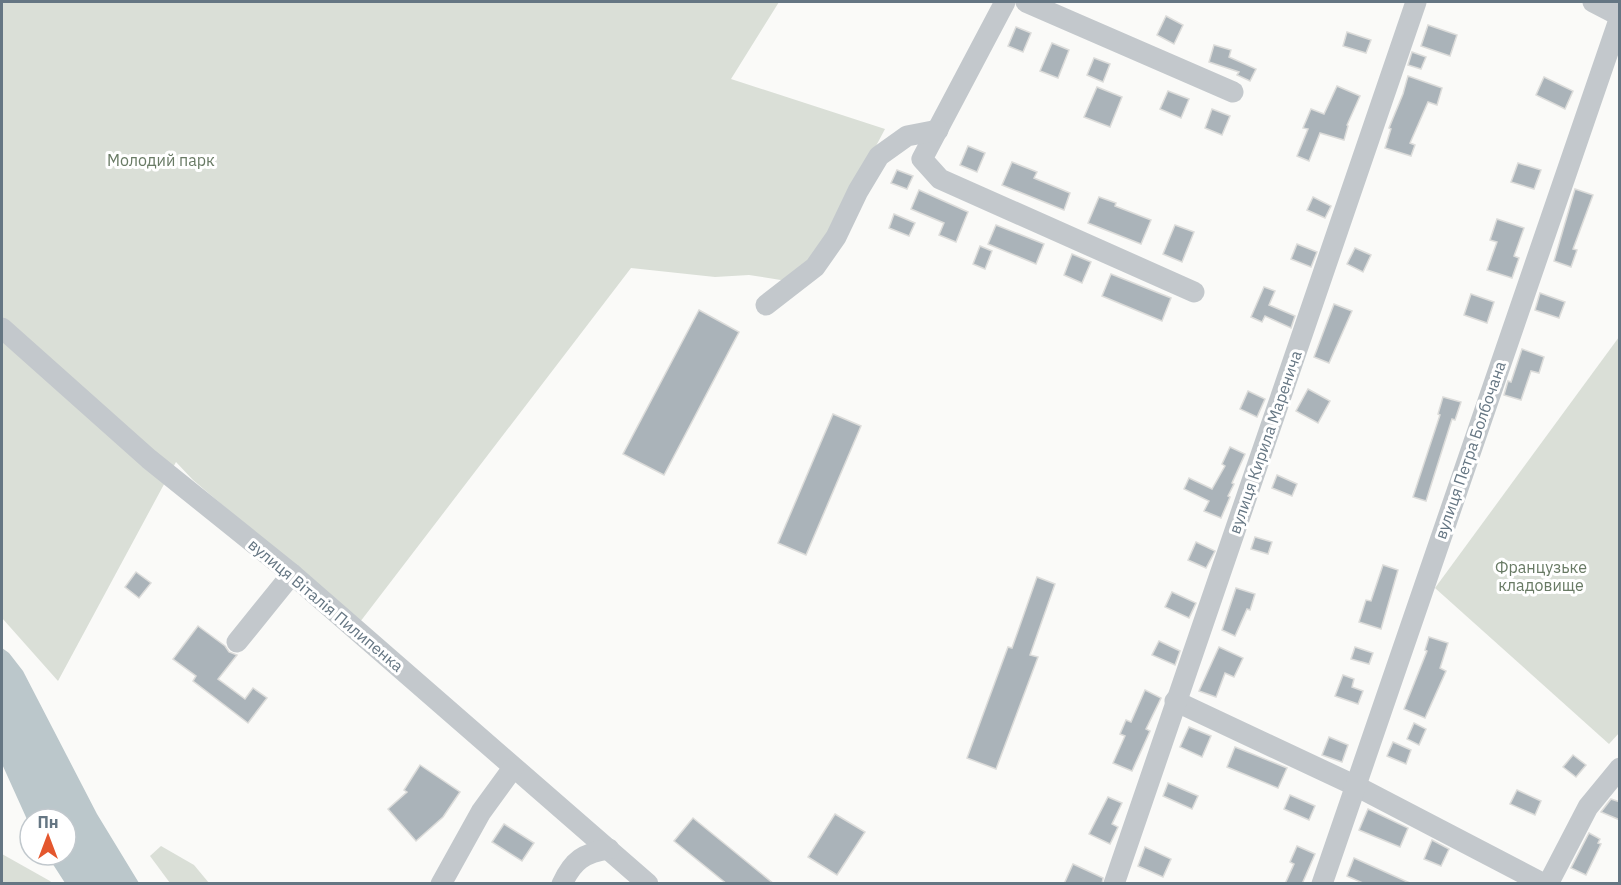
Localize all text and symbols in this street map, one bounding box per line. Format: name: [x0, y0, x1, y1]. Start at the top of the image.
park label: Молодий парк: [107, 150, 215, 170]
street label: вулиця Кирила Маренича: [1224, 347, 1306, 536]
street label: вулиця Петра Болбочана: [1430, 358, 1510, 542]
street label: вулиця Віталія Пилипенка: [244, 534, 408, 676]
park label: Французьке кладовище: [1495, 557, 1587, 595]
north arrow: [18, 807, 78, 867]
text: Пн: [37, 812, 59, 832]

